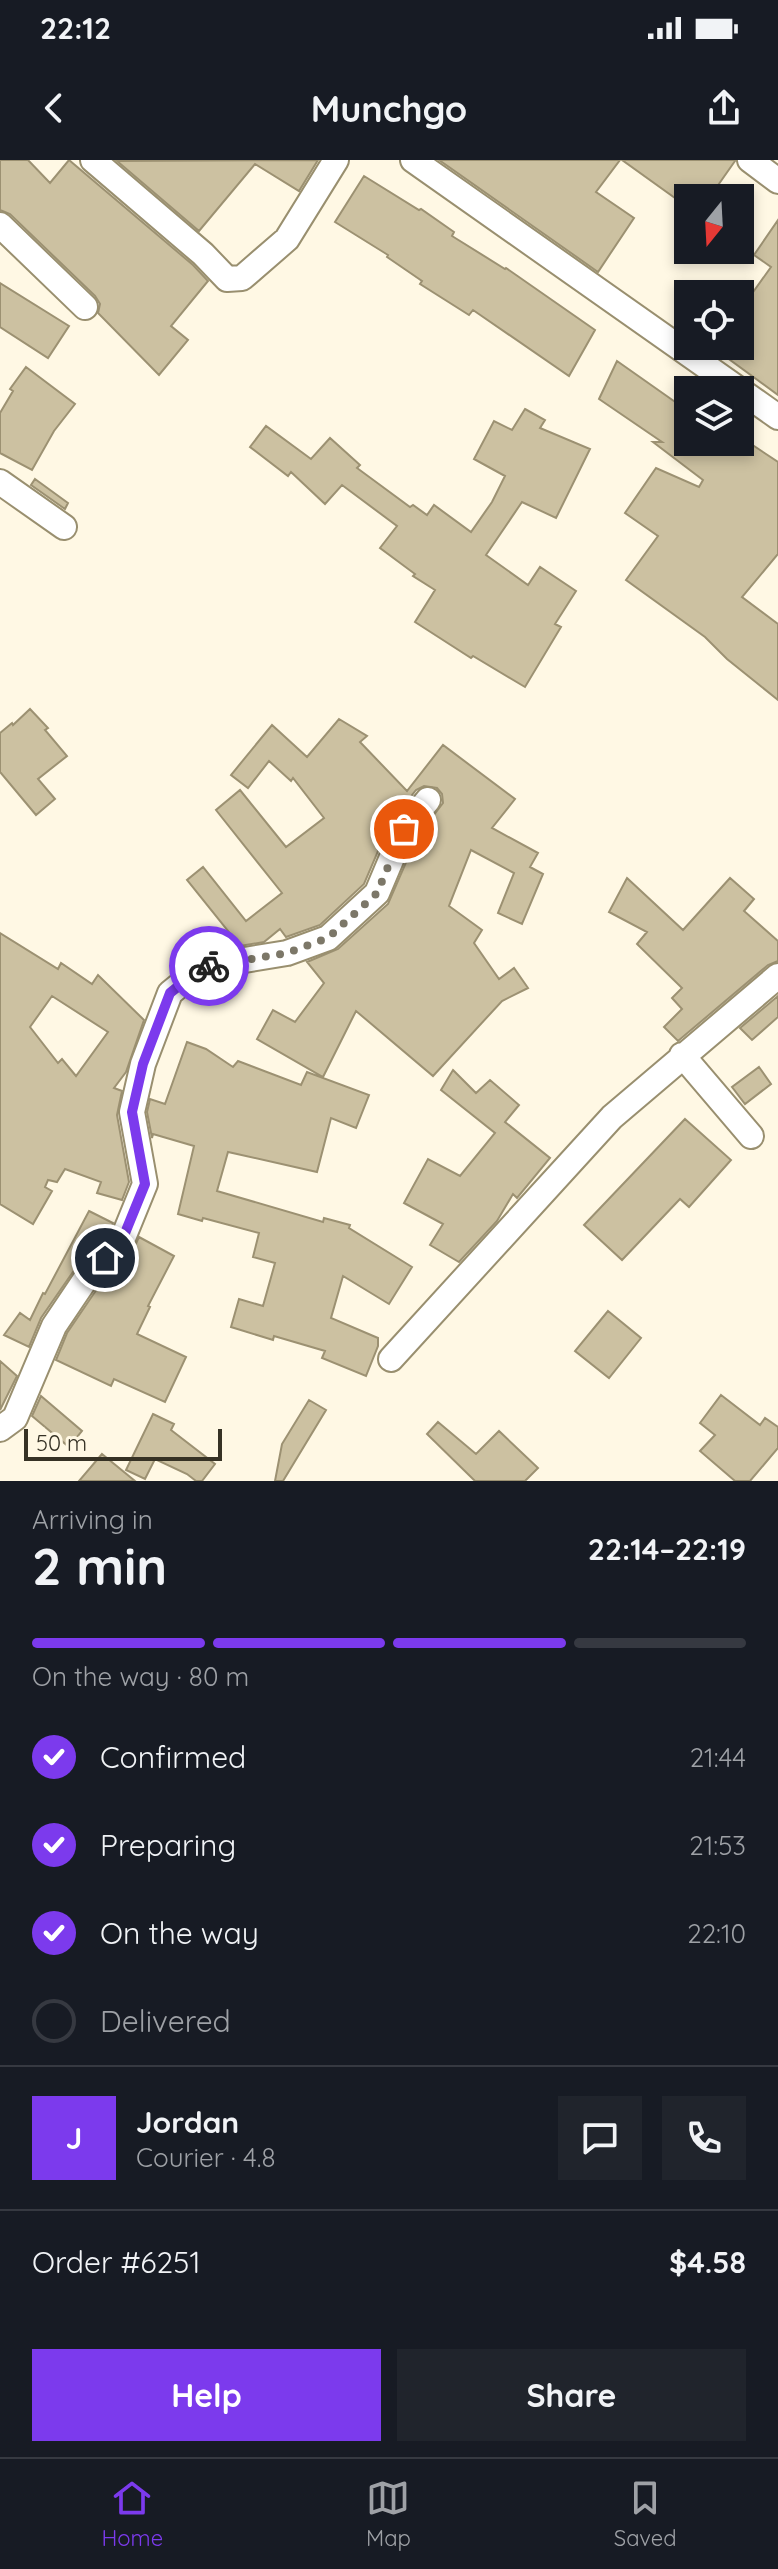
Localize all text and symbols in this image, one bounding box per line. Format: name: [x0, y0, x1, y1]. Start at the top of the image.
text: 22:12: [40, 9, 111, 47]
icon: back: [32, 86, 76, 130]
text: Munchgo: [311, 86, 467, 131]
icon: share: [702, 86, 746, 130]
north arrow: [674, 184, 754, 264]
map controls: [674, 184, 754, 456]
button: locate: [674, 280, 754, 360]
button: layers: [674, 376, 754, 456]
pin: [370, 795, 438, 863]
icon: bag: [382, 807, 426, 851]
courier: [169, 926, 249, 1006]
icon: bike: [187, 944, 231, 988]
pin: [71, 1224, 139, 1292]
icon: home: [83, 1236, 127, 1280]
scale bar: [24, 1425, 222, 1461]
text: 50 m: [36, 1429, 87, 1457]
text: Arriving in: [32, 1503, 153, 1536]
text: 22:14–22:19: [588, 1530, 746, 1568]
text: 2 min: [32, 1533, 167, 1598]
text: On the way · 80 m: [32, 1660, 249, 1693]
icon: check: [32, 1735, 76, 1779]
text: Confirmed: [100, 1738, 246, 1776]
text: 21:44: [690, 1741, 746, 1774]
icon: check: [32, 1823, 76, 1867]
text: Preparing: [100, 1826, 236, 1864]
text: 21:53: [689, 1829, 746, 1862]
icon: check: [32, 1911, 76, 1955]
text: On the way: [100, 1914, 259, 1952]
text: 22:10: [687, 1917, 746, 1950]
text: Delivered: [100, 2002, 231, 2040]
button: chat: [558, 2096, 642, 2180]
button: phone: [662, 2096, 746, 2180]
text: Jordan: [136, 2103, 239, 2141]
text: J: [66, 2119, 82, 2157]
text: Courier · 4.8: [136, 2141, 275, 2174]
text: Order #6251: [32, 2243, 201, 2281]
text: $4.58: [669, 2243, 746, 2281]
button: Help: [32, 2349, 381, 2441]
button: Share: [397, 2349, 746, 2441]
tab: Home: [101, 2476, 163, 2552]
tab: Map: [366, 2476, 411, 2552]
tab: Saved: [614, 2476, 677, 2552]

